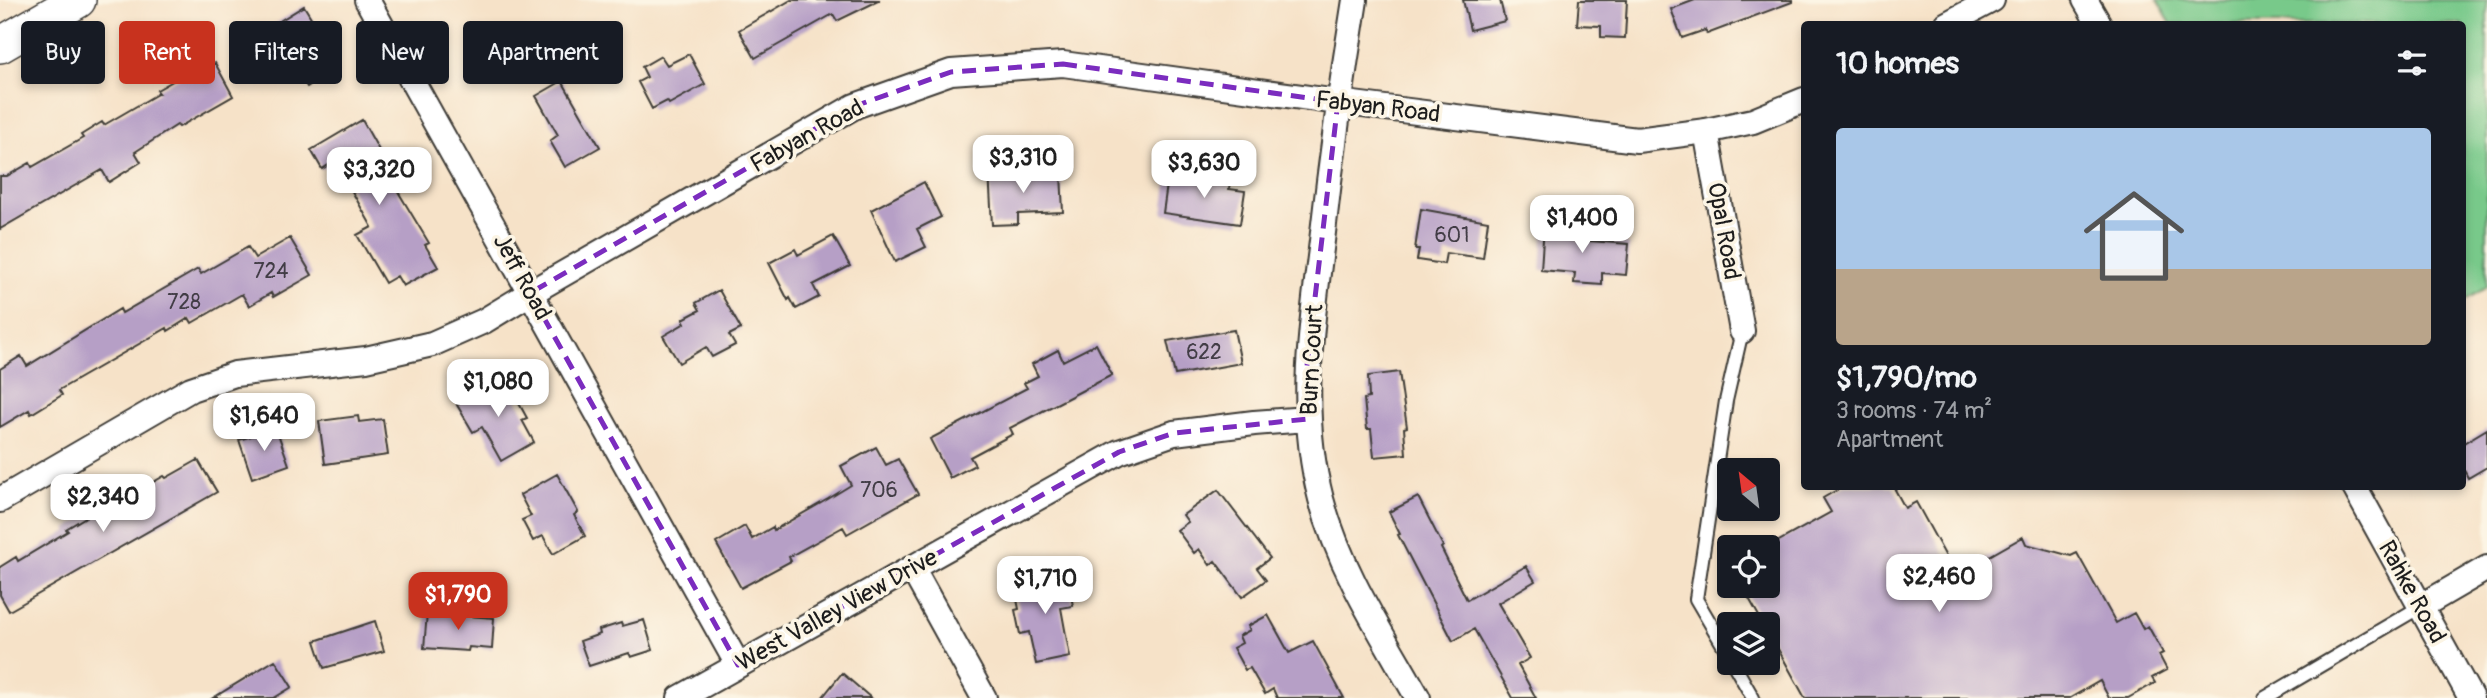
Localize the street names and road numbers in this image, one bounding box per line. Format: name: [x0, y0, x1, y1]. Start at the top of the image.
street label: Fabyan Road: [1314, 85, 1442, 129]
street label: Fabyan Road: [745, 93, 869, 179]
street label: Opal Road: [1701, 180, 1747, 282]
street label: Jeff Road: [487, 229, 557, 325]
street label: Burn Court: [1295, 303, 1329, 416]
street label: Rahke Road: [2372, 536, 2452, 648]
street label: West Valley View Drive: [731, 543, 943, 677]

